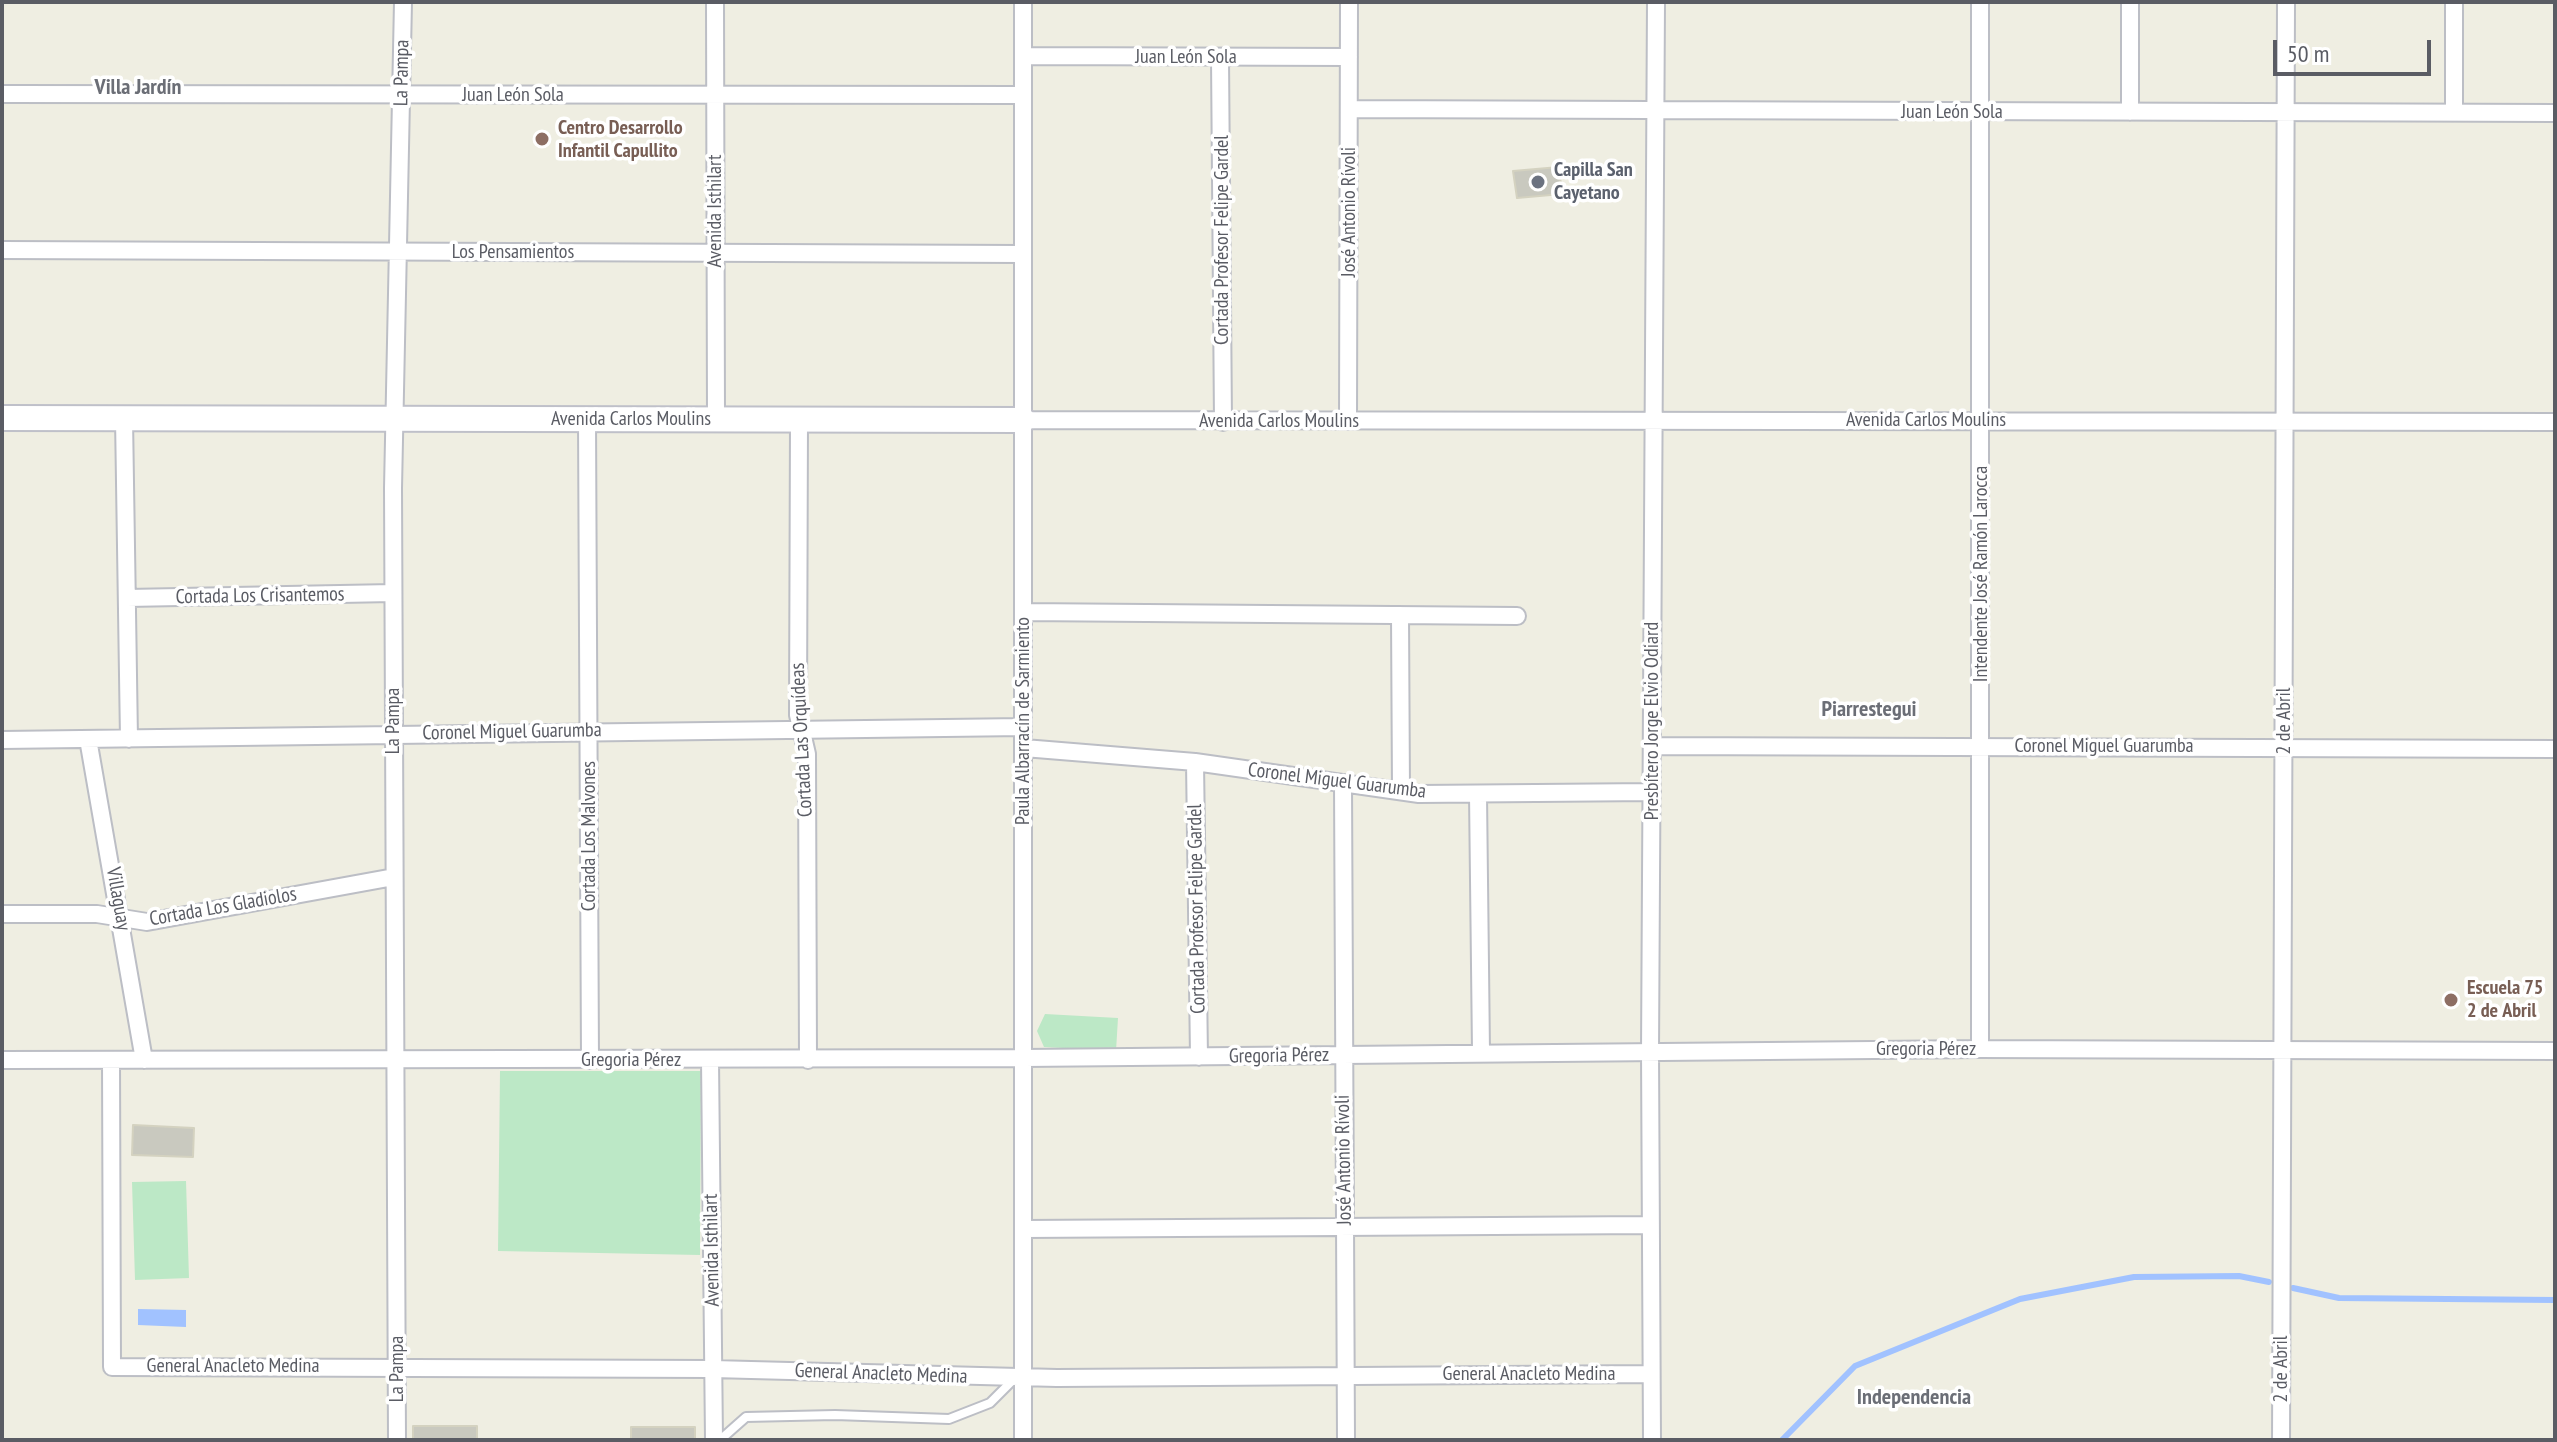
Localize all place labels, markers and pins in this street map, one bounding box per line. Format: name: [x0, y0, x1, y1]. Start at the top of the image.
place label: Centro Desarrollo Infantil Capullito: [558, 116, 683, 163]
marker: Centro Desarrollo Infantil Capullito: [533, 130, 551, 148]
place label: Capilla San Cayetano: [1554, 158, 1633, 205]
marker: Capilla San Cayetano: [1529, 173, 1547, 191]
place label: Escuela 75 2 de Abril: [2467, 976, 2543, 1023]
marker: Escuela 75 2 de Abril: [2442, 991, 2460, 1009]

